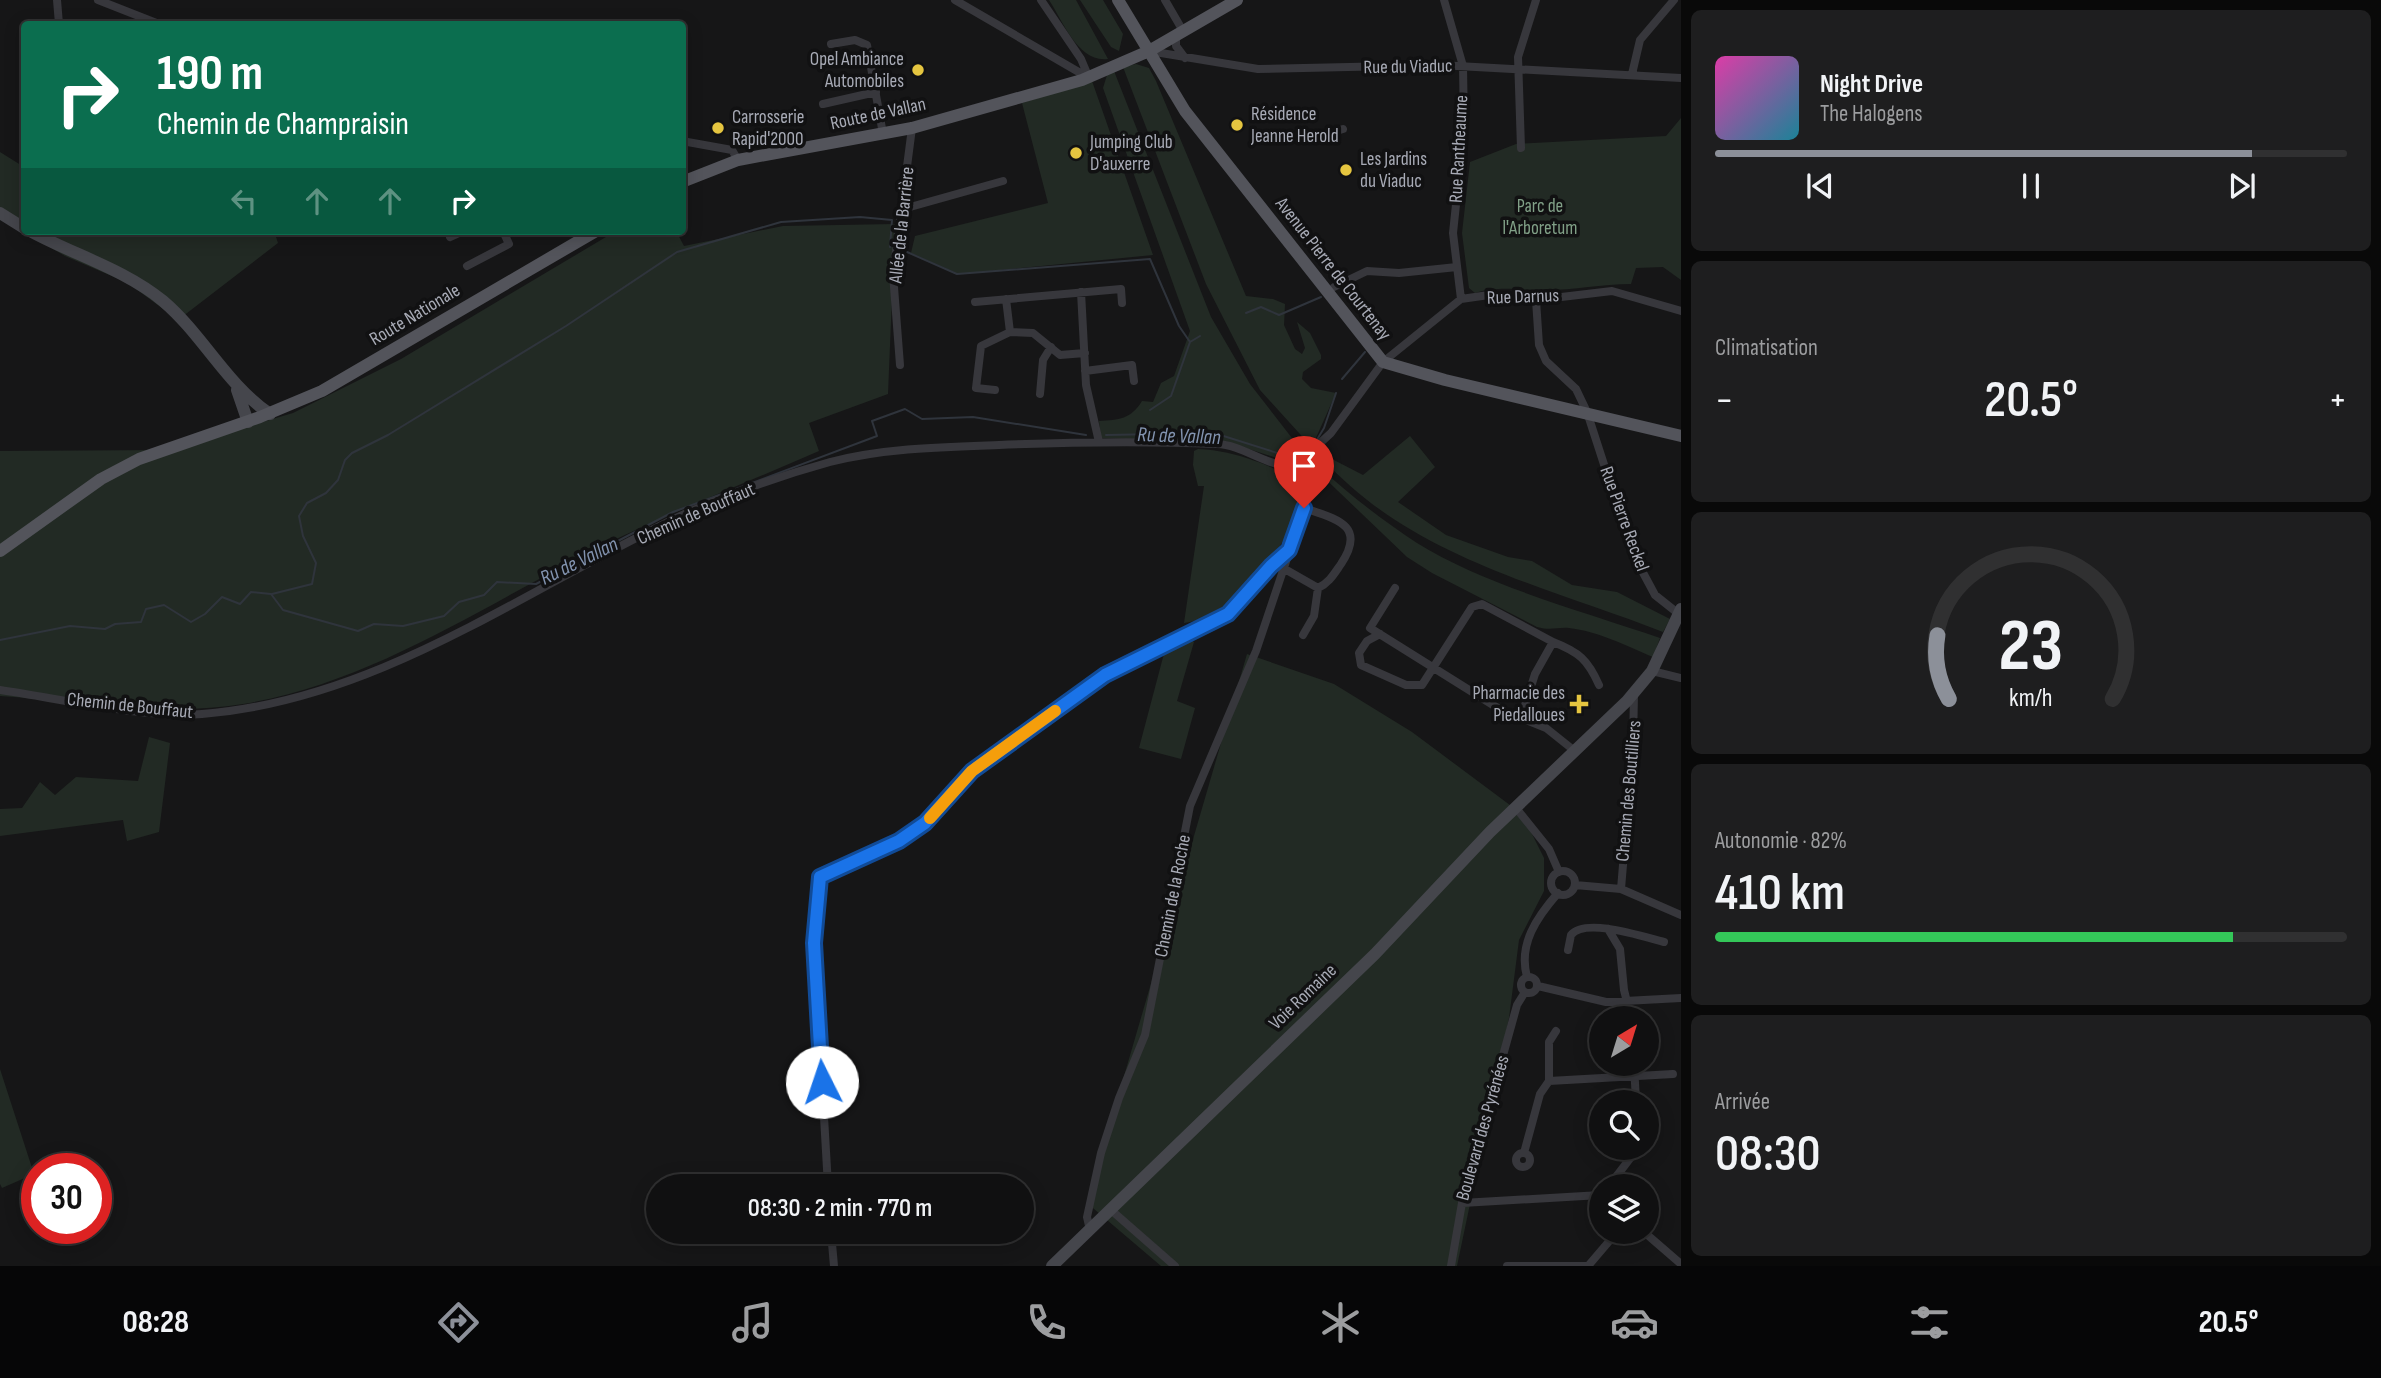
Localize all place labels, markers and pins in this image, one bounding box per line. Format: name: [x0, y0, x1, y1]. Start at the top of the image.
place label: Opel Ambiance Automobiles: [810, 48, 904, 93]
marker: Opel Ambiance Automobiles: [910, 62, 926, 78]
place label: Résidence Jeanne Herold: [1250, 103, 1339, 148]
place label: Carrosserie Rapid'2000: [732, 106, 804, 151]
marker: Résidence Jeanne Herold: [1229, 117, 1245, 133]
marker: Carrosserie Rapid'2000: [710, 120, 726, 136]
place label: Jumping Club D'auxerre: [1089, 131, 1173, 176]
marker: Jumping Club D'auxerre: [1068, 145, 1084, 161]
place label: Les Jardins du Viaduc: [1360, 148, 1427, 193]
marker: Les Jardins du Viaduc: [1338, 162, 1354, 178]
pin: [1274, 436, 1334, 508]
place label: Pharmacie des Piedalloues: [1472, 682, 1565, 727]
marker: Pharmacie des Piedalloues: [1571, 696, 1587, 712]

